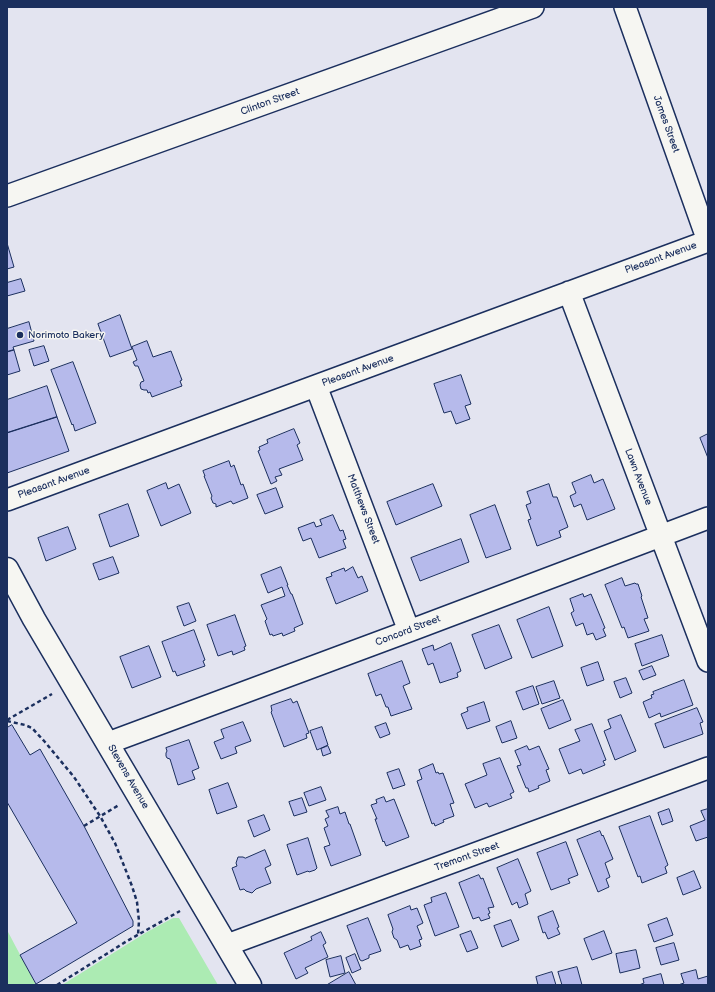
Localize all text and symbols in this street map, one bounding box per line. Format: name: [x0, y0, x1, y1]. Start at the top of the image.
street label: Clinton Street: [239, 86, 301, 118]
street label: James Street: [650, 94, 682, 154]
street label: Pleasant Avenue: [623, 239, 699, 277]
place label: Norimoto Bakery: [28, 329, 104, 341]
marker: Norimoto Bakery: [15, 330, 25, 340]
street label: Pleasant Avenue: [320, 352, 396, 390]
street label: Lawn Avenue: [622, 447, 654, 507]
street label: Pleasant Avenue: [16, 464, 92, 502]
street label: Matthews Street: [344, 472, 382, 546]
street label: Concord Street: [374, 613, 442, 649]
street label: Stevens Avenue: [105, 743, 151, 811]
street label: Tremont Street: [433, 840, 501, 874]

